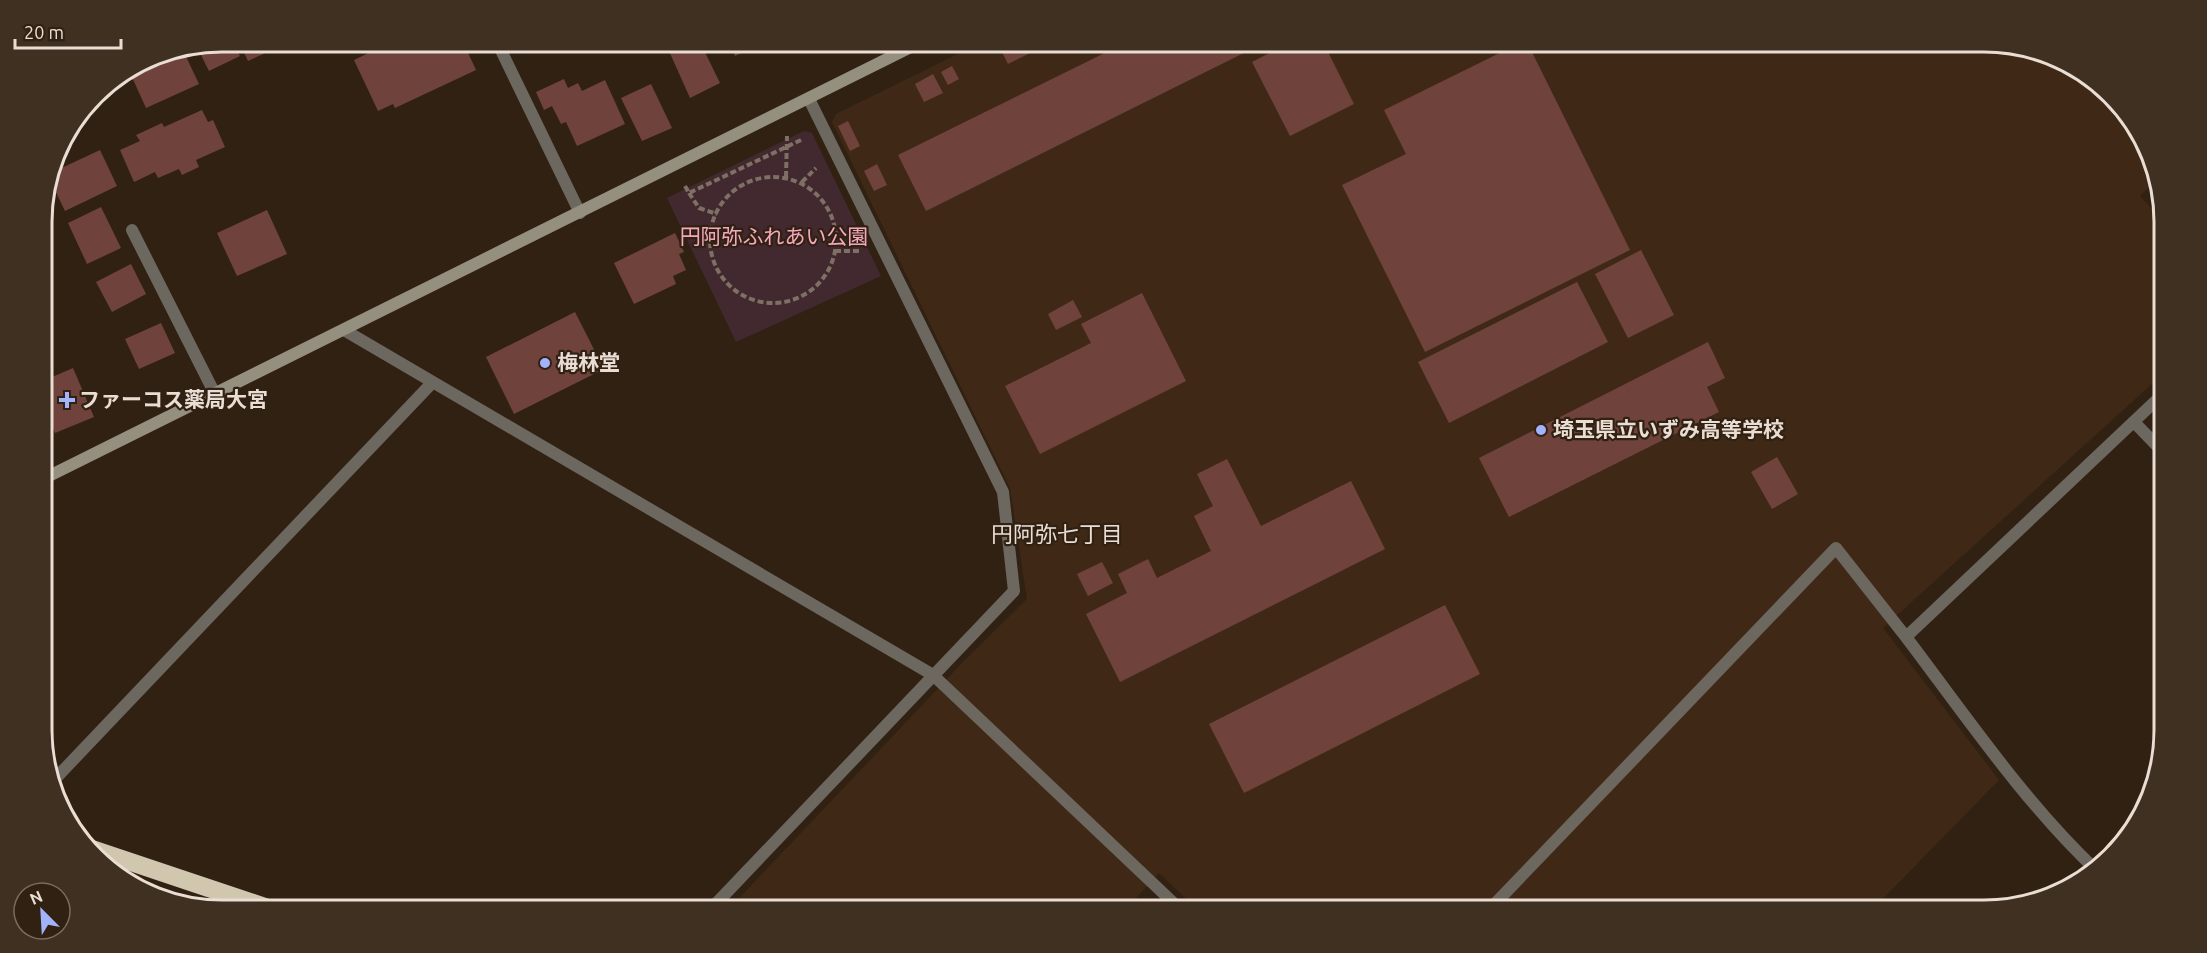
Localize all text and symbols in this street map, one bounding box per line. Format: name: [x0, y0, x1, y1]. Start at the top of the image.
scale bar: [15, 12, 122, 50]
text: 20 m: [24, 22, 64, 42]
park label: 円阿弥ふれあい公園: [680, 224, 869, 248]
place label: 梅林堂: [557, 350, 620, 374]
marker: 梅林堂: [538, 356, 552, 370]
place label: ファーコス薬局大宮: [79, 387, 268, 411]
marker: ファーコス薬局大宮: [60, 393, 74, 407]
place label: 埼玉県立いずみ高等学校: [1553, 417, 1784, 441]
marker: 埼玉県立いずみ高等学校: [1534, 423, 1548, 437]
district label: 円阿弥七丁目: [991, 521, 1123, 546]
north arrow: [12, 881, 72, 941]
text: N: [27, 887, 45, 908]

